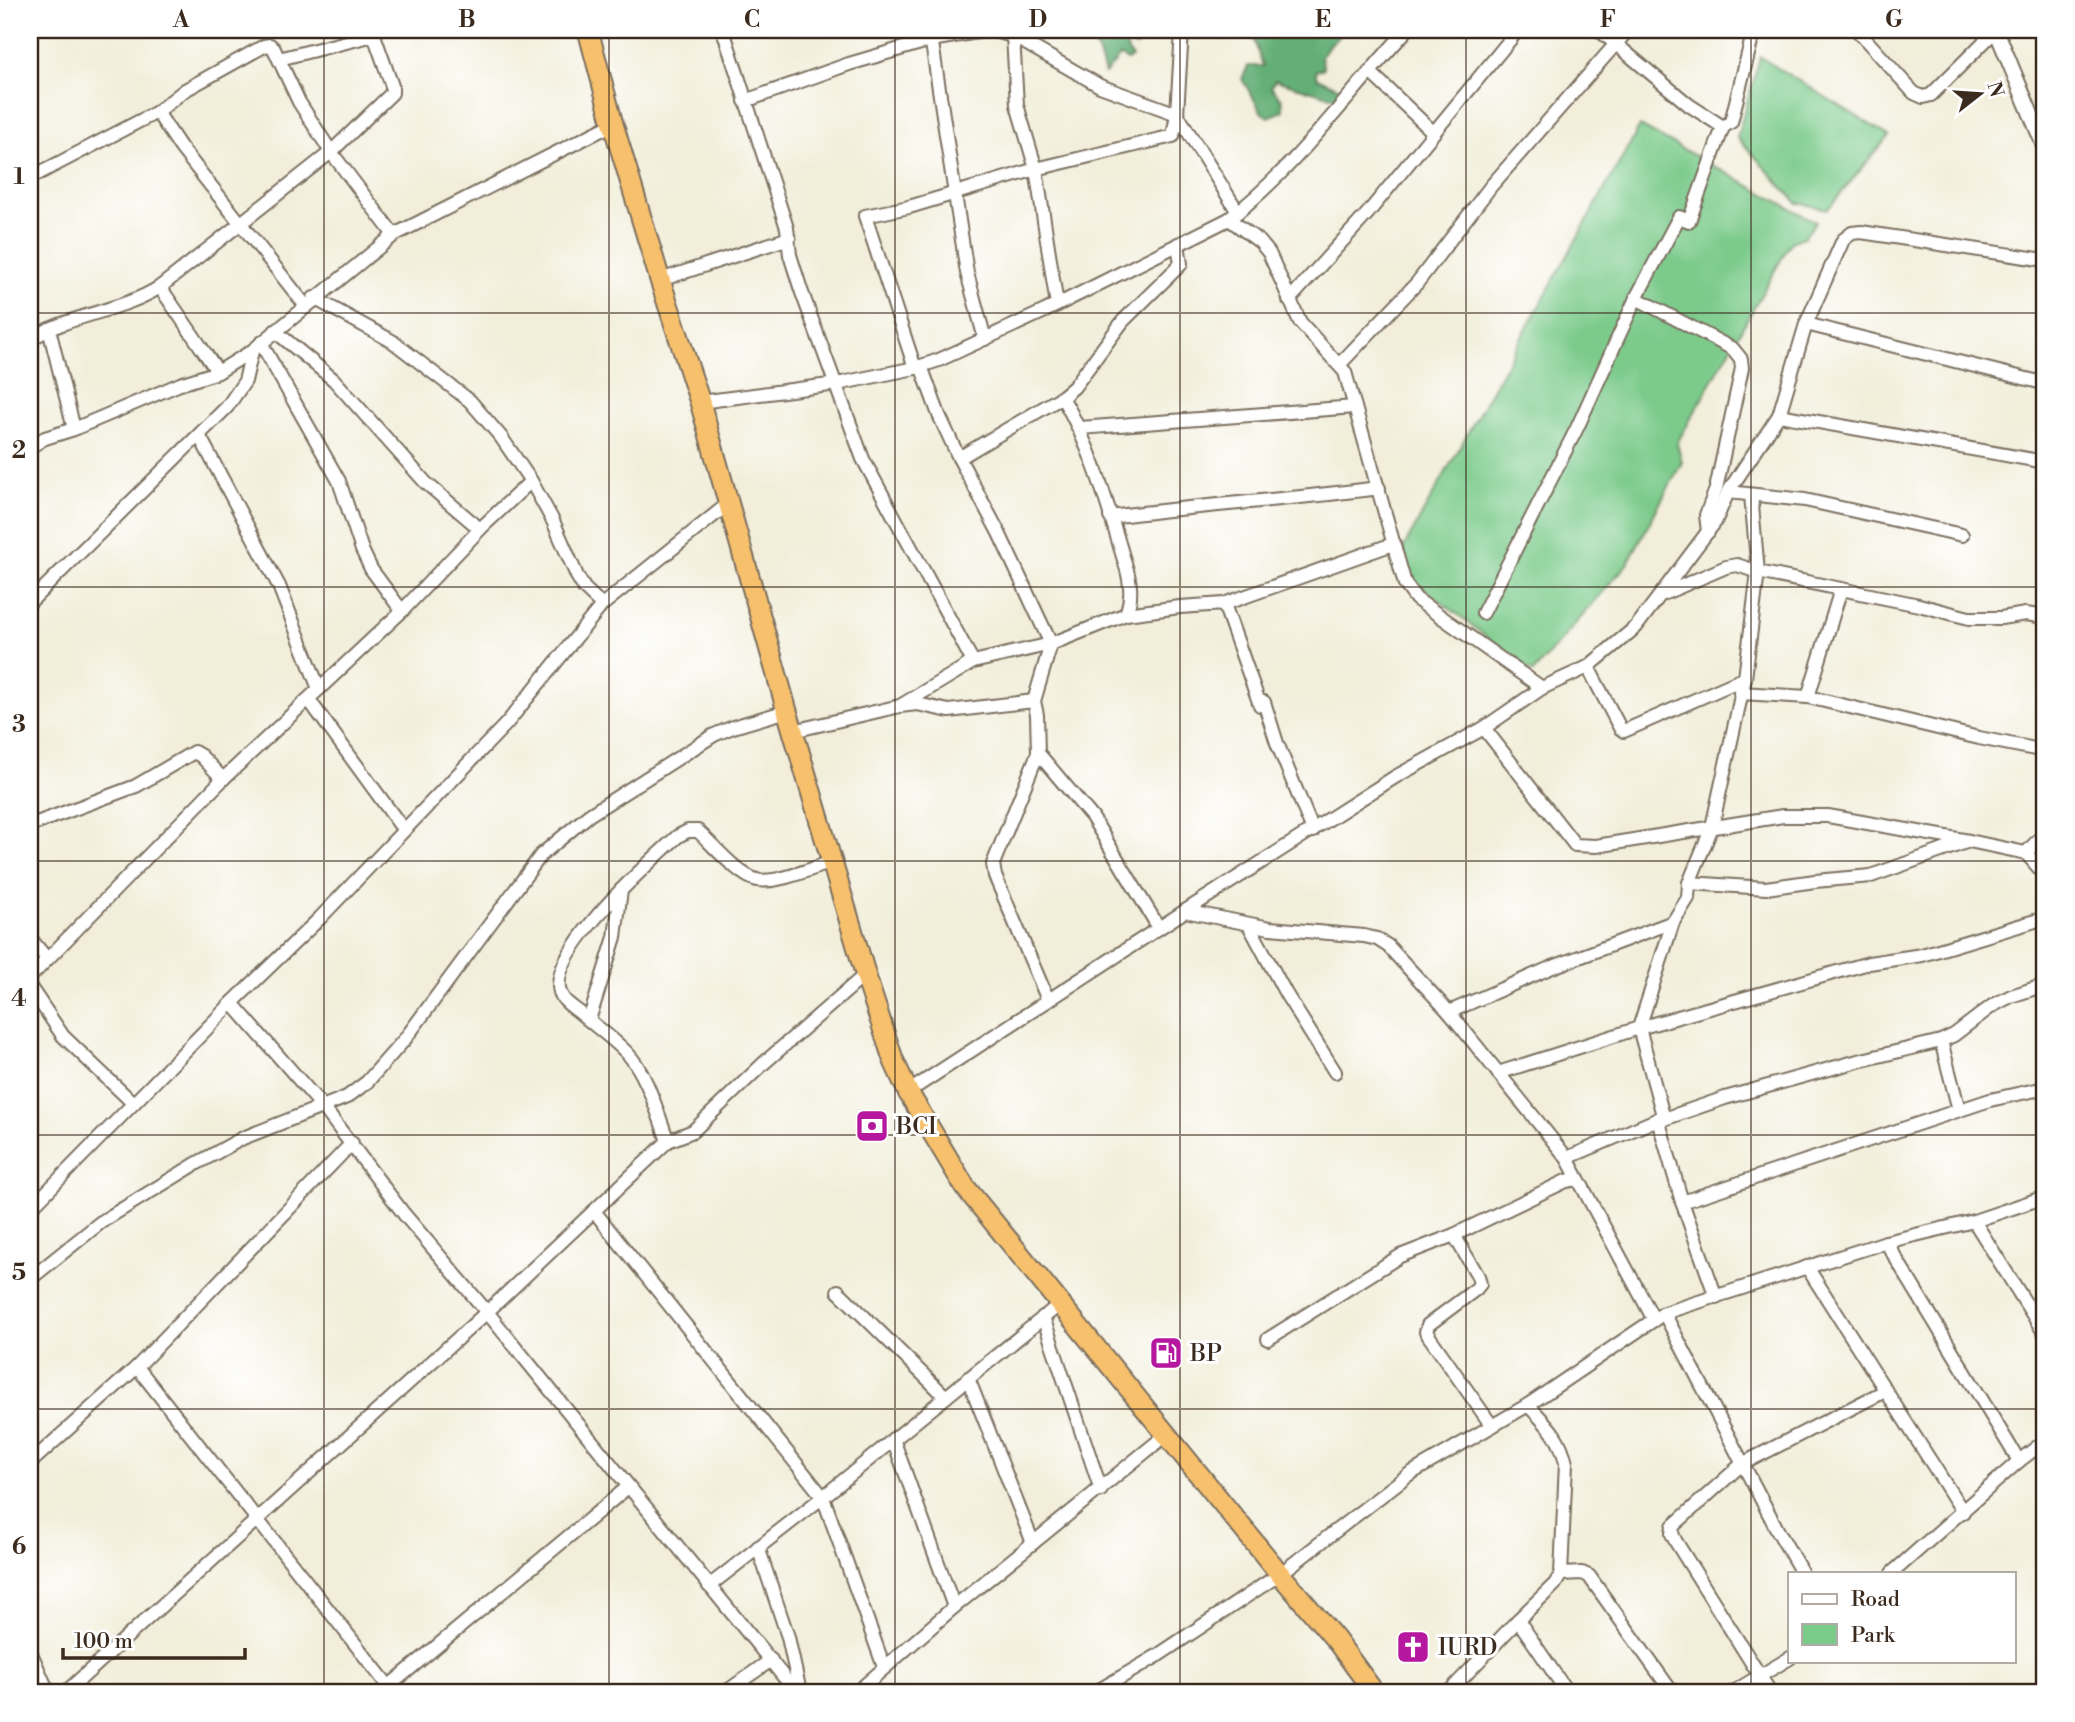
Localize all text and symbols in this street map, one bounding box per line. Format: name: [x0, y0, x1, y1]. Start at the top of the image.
text: A: [172, 6, 190, 34]
text: B: [458, 6, 476, 34]
text: C: [744, 6, 760, 34]
text: D: [1029, 6, 1047, 34]
text: E: [1315, 6, 1331, 34]
text: F: [1600, 6, 1616, 34]
text: G: [1885, 6, 1903, 34]
north arrow: [1946, 60, 2016, 130]
text: N: [1982, 79, 2009, 100]
text: 1: [13, 163, 25, 191]
text: 2: [12, 437, 26, 465]
text: 3: [12, 711, 26, 739]
text: 4: [11, 985, 27, 1013]
bank icon: BCI: [853, 1107, 891, 1145]
place label: BCI: [895, 1113, 937, 1141]
text: 5: [12, 1259, 26, 1287]
fuel station icon: BP: [1147, 1334, 1185, 1372]
place label: BP: [1189, 1340, 1222, 1368]
text: 6: [12, 1533, 26, 1561]
legend: [1788, 1572, 2016, 1662]
text: Road: [1851, 1587, 1900, 1613]
scale bar: [63, 1617, 245, 1661]
text: Park: [1851, 1623, 1896, 1649]
church icon: IURD: [1394, 1628, 1432, 1666]
text: 100 m: [74, 1629, 133, 1655]
place label: IURD: [1438, 1634, 1497, 1662]

